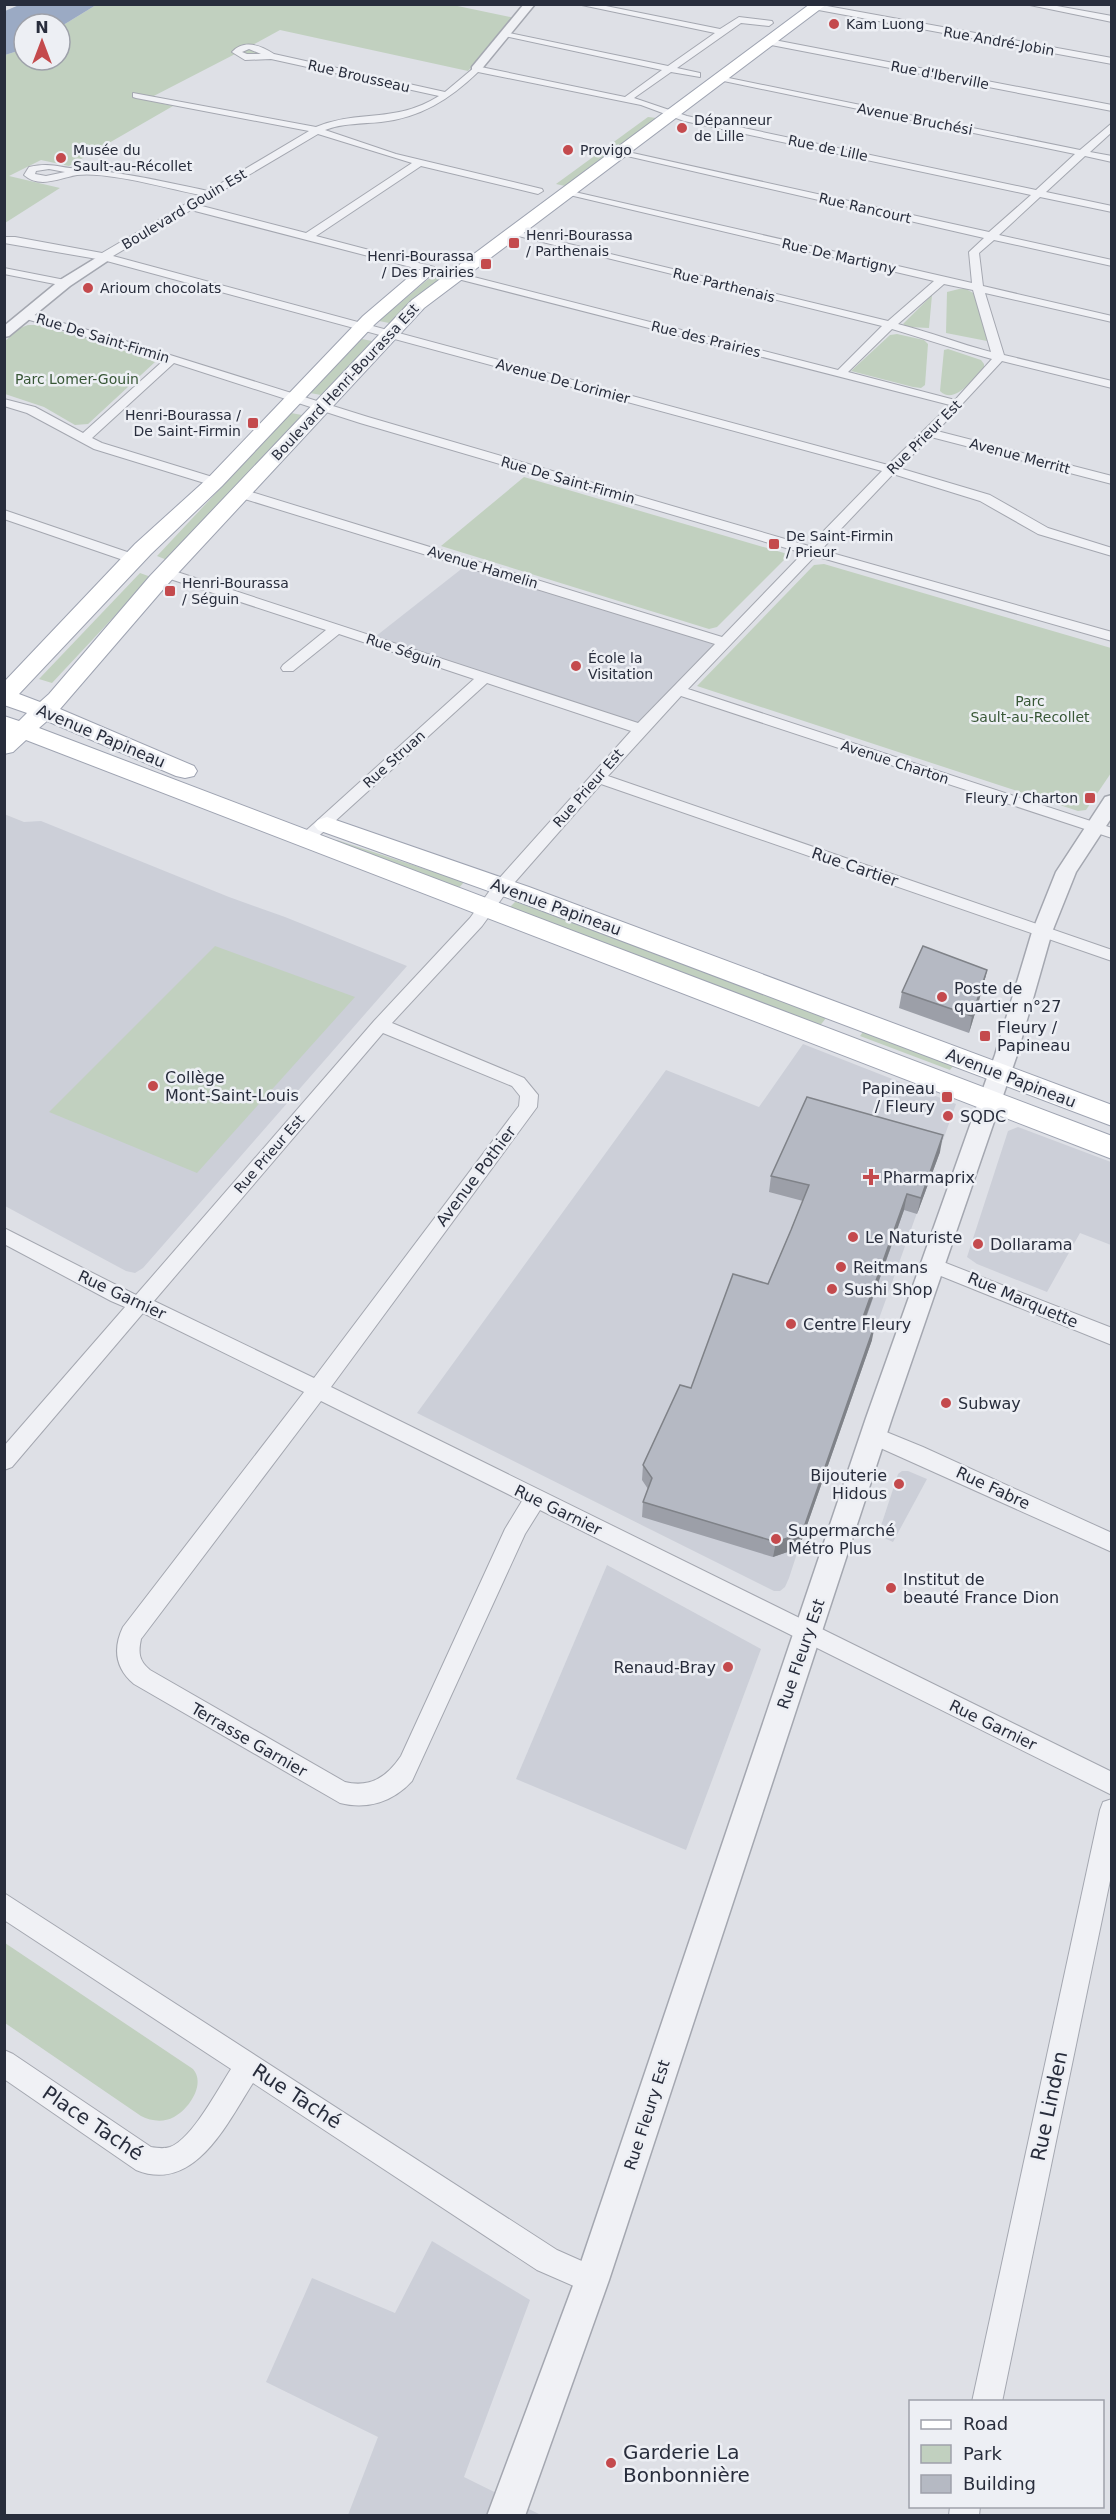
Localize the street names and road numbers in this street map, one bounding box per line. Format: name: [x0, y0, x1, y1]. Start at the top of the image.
street label: Rue André-Jobin: [942, 23, 1056, 59]
street label: Rue Brousseau: [306, 56, 412, 96]
street label: Rue d'Iberville: [890, 58, 990, 92]
street label: Avenue Bruchési: [856, 100, 974, 138]
street label: Rue de Lille: [787, 132, 869, 164]
street label: Boulevard Gouin Est: [119, 165, 250, 253]
street label: Rue Rancourt: [817, 190, 913, 227]
street label: Rue De Martigny: [780, 235, 898, 277]
street label: Rue Parthenais: [671, 265, 777, 305]
street label: Boulevard Henri-Bourassa Est: [268, 300, 422, 464]
street label: Rue De Saint-Firmin: [34, 310, 172, 366]
street label: Rue des Prairies: [650, 318, 762, 360]
street label: Avenue De Lorimier: [494, 355, 632, 407]
street label: Rue Prieur Est: [884, 396, 965, 477]
street label: Avenue Merritt: [968, 435, 1072, 477]
street label: Rue De Saint-Firmin: [499, 453, 637, 507]
street label: Avenue Hamelin: [426, 543, 540, 591]
street label: Rue Séguin: [364, 631, 444, 671]
street label: Avenue Papineau: [34, 700, 168, 772]
street label: Rue Struan: [360, 727, 428, 791]
street label: Avenue Charton: [839, 737, 951, 787]
street label: Rue Prieur Est: [550, 745, 627, 830]
street label: Rue Cartier: [809, 843, 901, 891]
street label: Avenue Papineau: [488, 875, 624, 939]
street label: Avenue Papineau: [943, 1044, 1079, 1112]
street label: Rue Prieur Est: [231, 1111, 308, 1196]
street label: Avenue Pothier: [432, 1122, 520, 1230]
street label: Rue Garnier: [75, 1266, 169, 1324]
street label: Rue Marquette: [965, 1268, 1081, 1332]
street label: Rue Fabre: [953, 1463, 1033, 1513]
street label: Rue Garnier: [511, 1481, 605, 1540]
street label: Rue Fleury Est: [773, 1597, 829, 1711]
street label: Rue Garnier: [946, 1696, 1040, 1755]
street label: Terrasse Garnier: [187, 1699, 311, 1781]
street label: Rue Linden: [1026, 2049, 1072, 2163]
street label: Rue Fleury Est: [620, 2057, 674, 2173]
street label: Rue Taché: [248, 2058, 346, 2134]
street label: Place Taché: [38, 2080, 148, 2166]

